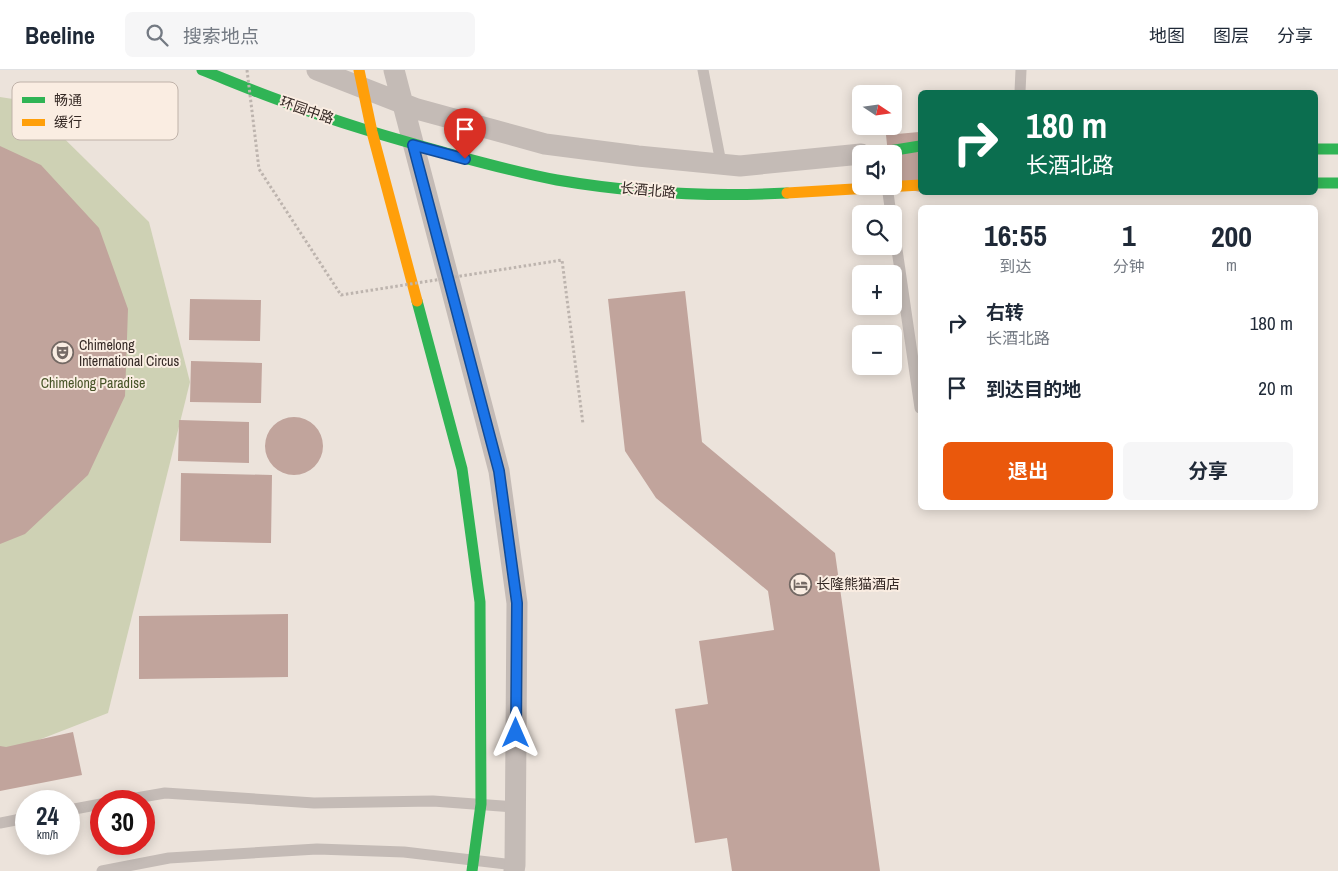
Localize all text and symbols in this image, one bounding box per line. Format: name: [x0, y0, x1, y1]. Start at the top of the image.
search box: [125, 12, 475, 57]
text: Beeline: [25, 19, 95, 51]
icon: search: [143, 21, 171, 49]
text: 搜索地点: [183, 23, 259, 49]
text: 地图: [1149, 23, 1185, 48]
text: 图层: [1213, 23, 1249, 48]
text: 分享: [1277, 23, 1313, 48]
legend: [12, 82, 178, 140]
north arrow: [852, 85, 902, 135]
map controls: [852, 85, 902, 375]
text: 畅通: [54, 91, 82, 109]
street label: 环园中路: [278, 92, 336, 128]
text: 180 m: [1026, 102, 1107, 149]
pin: [444, 108, 486, 159]
icon: right: [943, 110, 1008, 175]
text: 缓行: [54, 113, 82, 131]
icon: arrive: [451, 115, 479, 143]
button: sound: [852, 145, 902, 195]
text: 长酒北路: [1026, 150, 1114, 180]
street label: 长酒北路: [619, 179, 677, 201]
button: search: [852, 205, 902, 255]
text: 16:55: [984, 215, 1047, 255]
text: 1: [1122, 215, 1136, 255]
text: 200: [1211, 216, 1252, 256]
text: m: [1226, 254, 1237, 276]
text: 到达: [999, 255, 1031, 277]
text: 分钟: [1113, 255, 1145, 277]
button: +: [852, 265, 902, 315]
text: 右转: [986, 299, 1024, 325]
icon: right: [943, 309, 971, 337]
text: 180 m: [1250, 310, 1293, 336]
button: −: [852, 325, 902, 375]
text: 长酒北路: [986, 327, 1050, 349]
place label: Chimelong International Circus: [79, 336, 179, 370]
theatre icon: Chimelong International Circus: [51, 341, 75, 365]
park label: Chimelong Paradise: [41, 374, 145, 392]
icon: arrive: [943, 374, 971, 402]
text: 20 m: [1258, 375, 1293, 401]
text: 到达目的地: [986, 376, 1081, 402]
button: 退出: [943, 442, 1113, 500]
button: 分享: [1123, 442, 1293, 500]
hotel icon: 长隆熊猫酒店: [788, 572, 812, 596]
place label: 长隆熊猫酒店: [816, 575, 900, 593]
position arrow: [489, 706, 541, 758]
speed limit sign: 30: [90, 790, 155, 855]
text: 24: [36, 799, 59, 833]
text: km/h: [37, 827, 58, 843]

